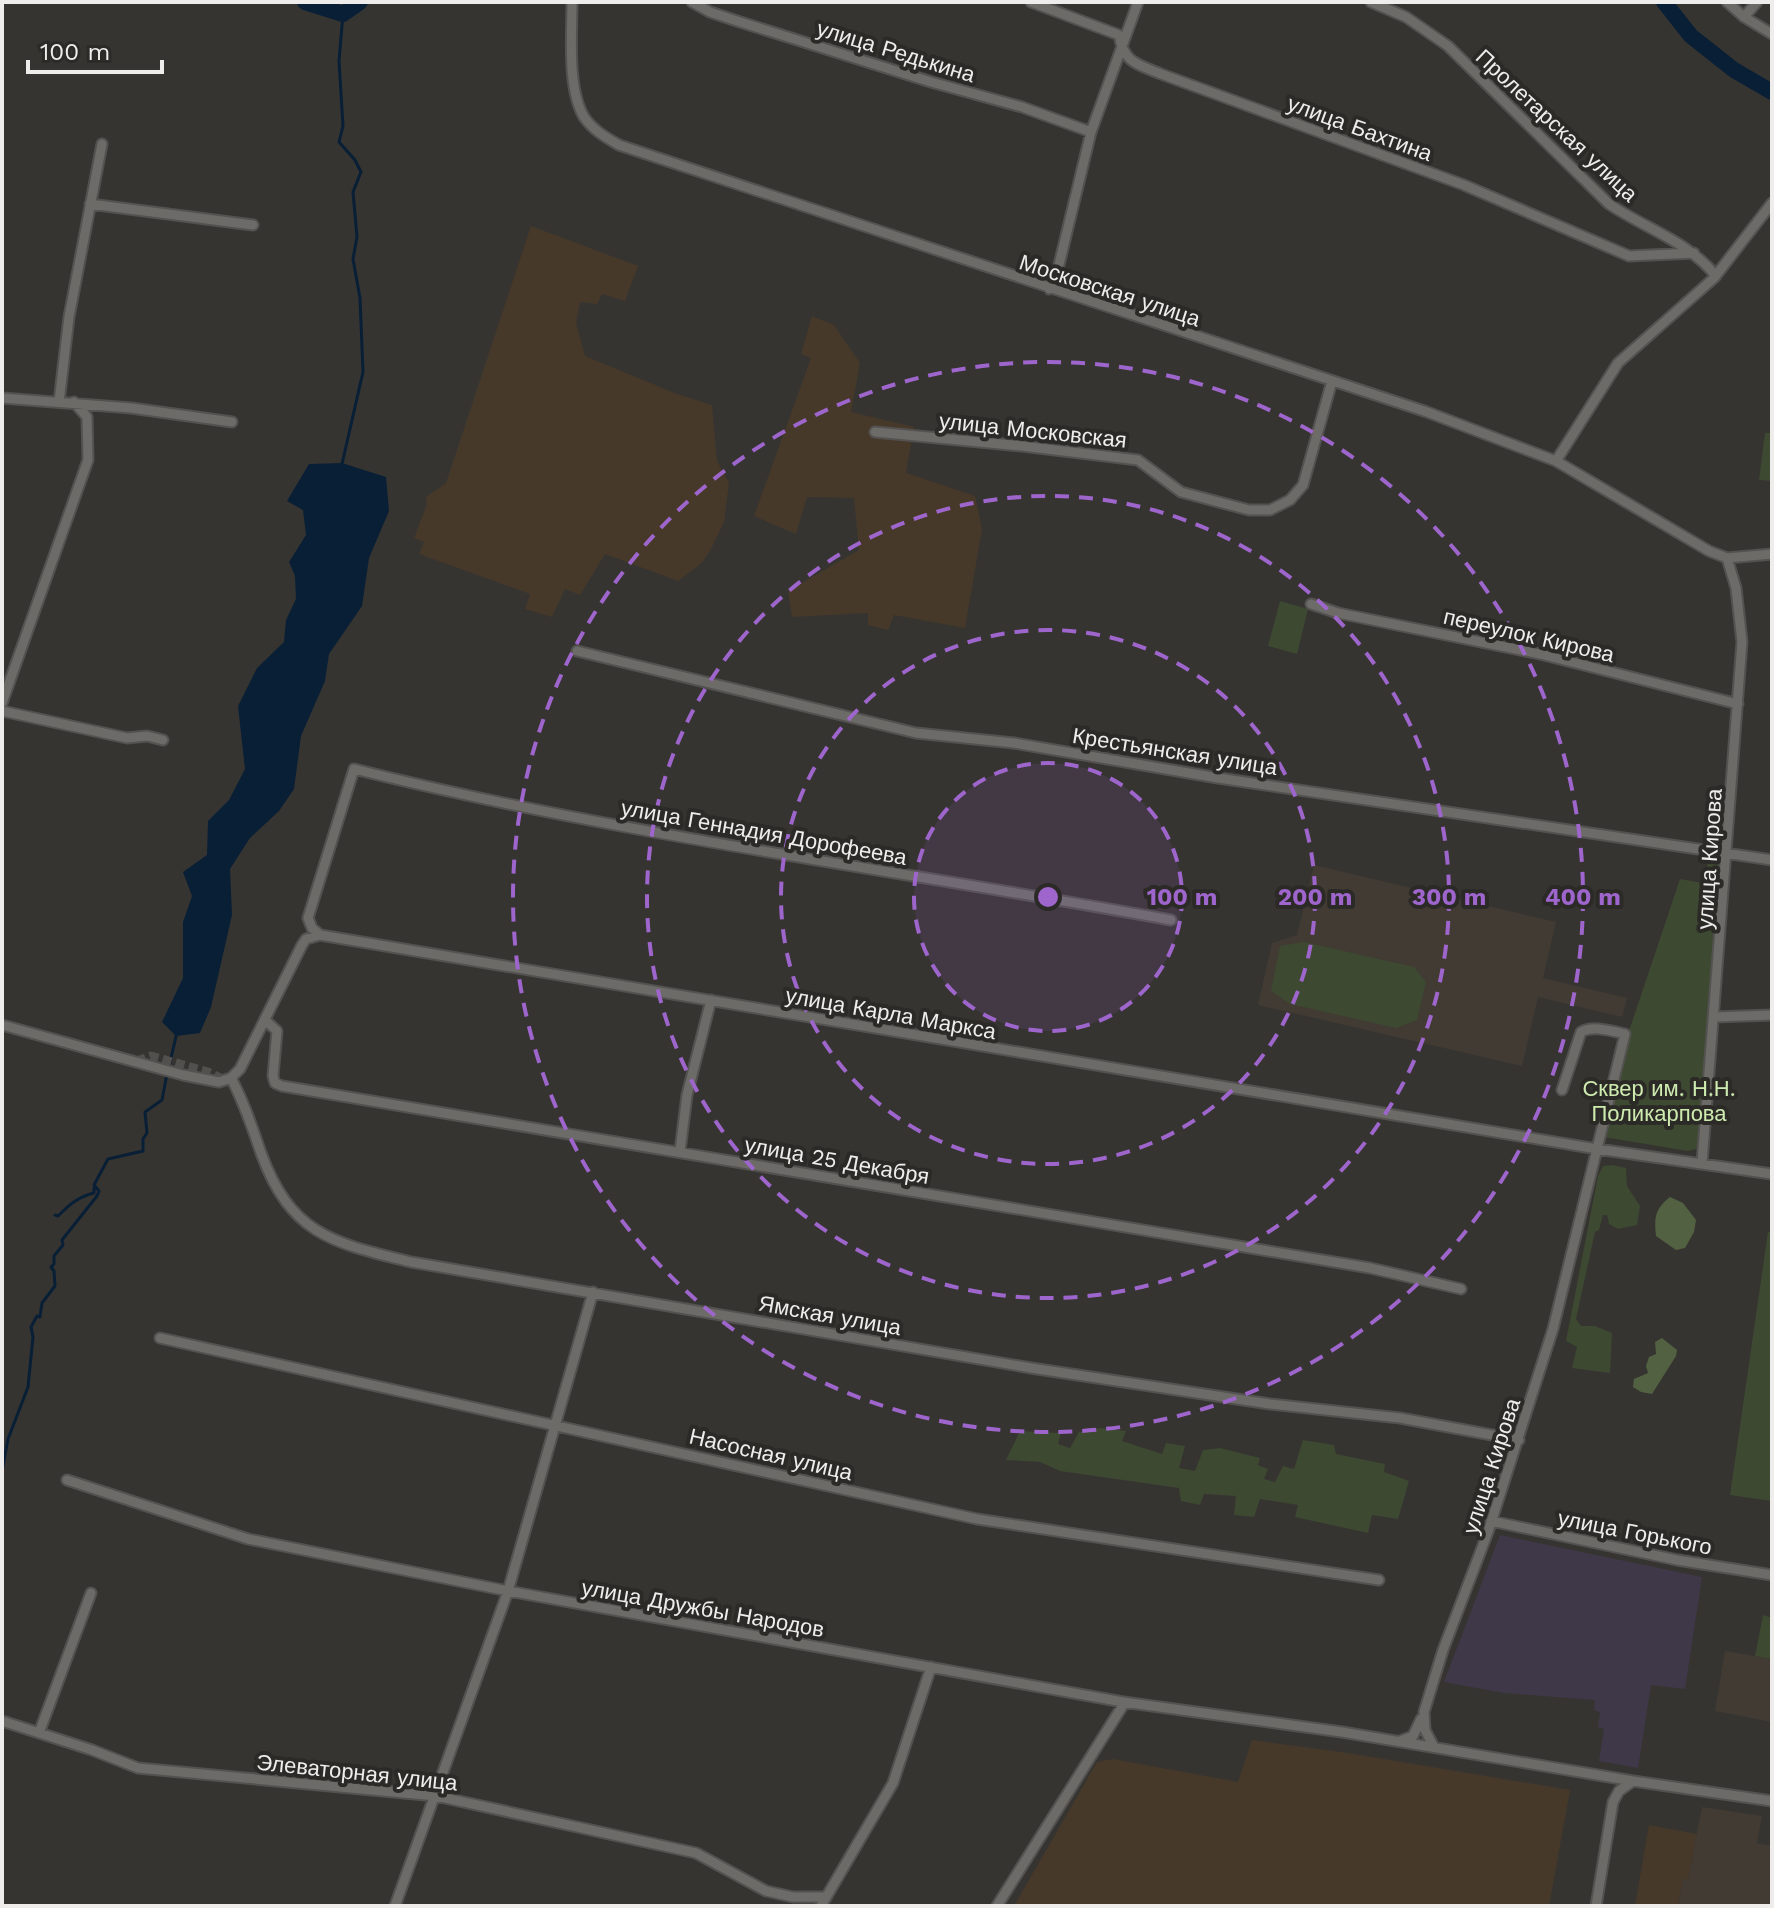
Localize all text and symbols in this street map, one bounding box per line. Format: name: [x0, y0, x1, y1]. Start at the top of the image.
street label: улица Редькина: [814, 16, 979, 88]
scale bar: [28, 24, 162, 74]
text: 100 m: [40, 38, 110, 66]
street label: Пролетарская улица: [1471, 44, 1643, 207]
street label: улица Бахтина: [1284, 91, 1436, 166]
street label: Московская улица: [1016, 249, 1204, 332]
street label: улица Московская: [938, 408, 1128, 453]
street label: переулок Кирова: [1441, 604, 1617, 667]
street label: Крестьянская улица: [1071, 723, 1280, 780]
street label: улица Кирова: [1692, 787, 1727, 930]
street label: улица Геннадия Дорофеева: [619, 795, 910, 870]
centre of rings: [1034, 883, 1062, 911]
text: 100 m: [1147, 883, 1217, 911]
text: 200 m: [1278, 883, 1352, 911]
text: 300 m: [1412, 883, 1486, 911]
text: 400 m: [1545, 883, 1621, 911]
street label: улица Карла Маркса: [784, 983, 999, 1044]
park label: Сквер им. Н.Н. Поликарпова: [1582, 1076, 1736, 1126]
street label: улица 25 Декабря: [743, 1132, 931, 1189]
street label: Ямская улица: [757, 1291, 904, 1340]
street label: улица Кирова: [1458, 1394, 1525, 1537]
street label: Насосная улица: [687, 1424, 856, 1486]
street label: улица Горького: [1556, 1505, 1714, 1560]
street label: улица Дружбы Народов: [580, 1575, 826, 1642]
street label: Элеваторная улица: [255, 1750, 459, 1796]

